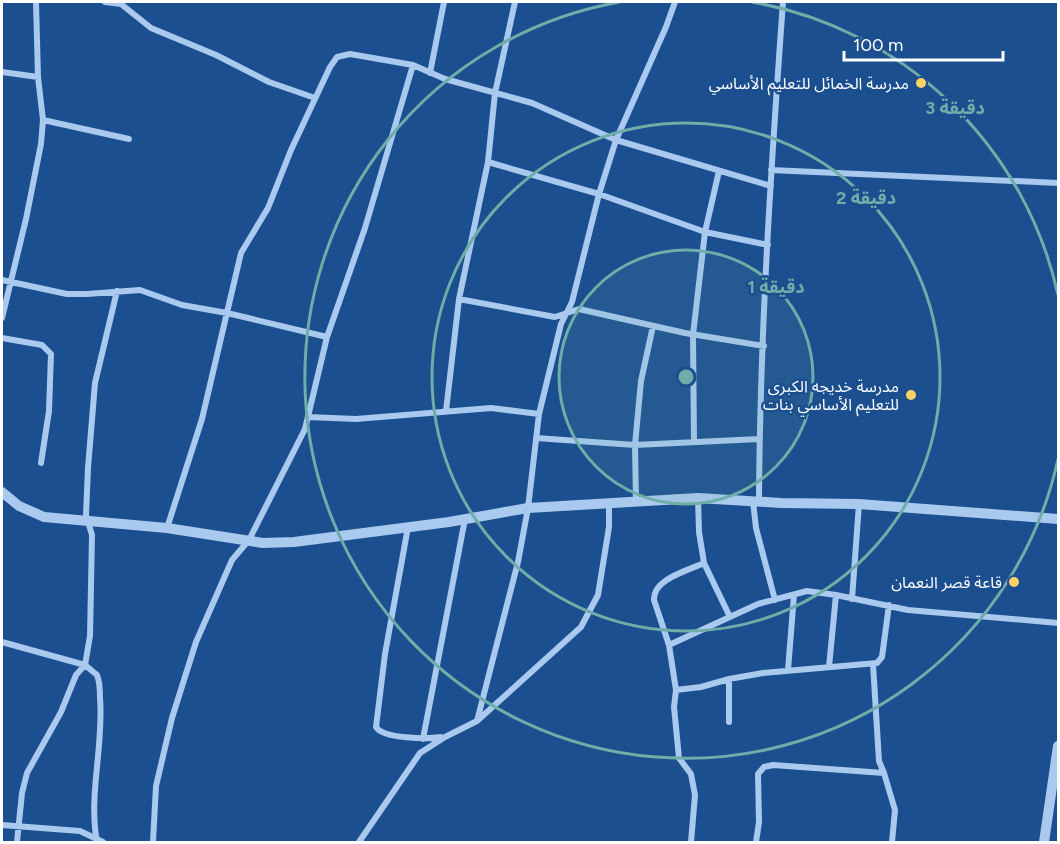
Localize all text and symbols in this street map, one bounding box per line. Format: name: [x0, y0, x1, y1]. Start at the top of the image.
scale bar: [844, 24, 1003, 62]
text: 100 m: [853, 34, 903, 56]
place label: مدرسة الخمائل للتعليم الأساسي: [709, 74, 909, 96]
marker: مدرسة الخمائل للتعليم الأساسي: [914, 76, 928, 90]
text: 3 دقيقة: [925, 97, 985, 119]
text: 2 دقيقة: [836, 187, 896, 209]
text: 1 دقيقة: [747, 276, 805, 298]
centre of rings: [676, 367, 696, 387]
place label: مدرسة خديجه الكبرى للتعليم الأساسي بنات: [763, 377, 899, 417]
marker: مدرسة خديجه الكبرى للتعليم الأساسي بنات: [904, 388, 918, 402]
place label: قاعة قصر النعمان: [891, 573, 1002, 592]
marker: قاعة قصر النعمان: [1007, 575, 1021, 589]

